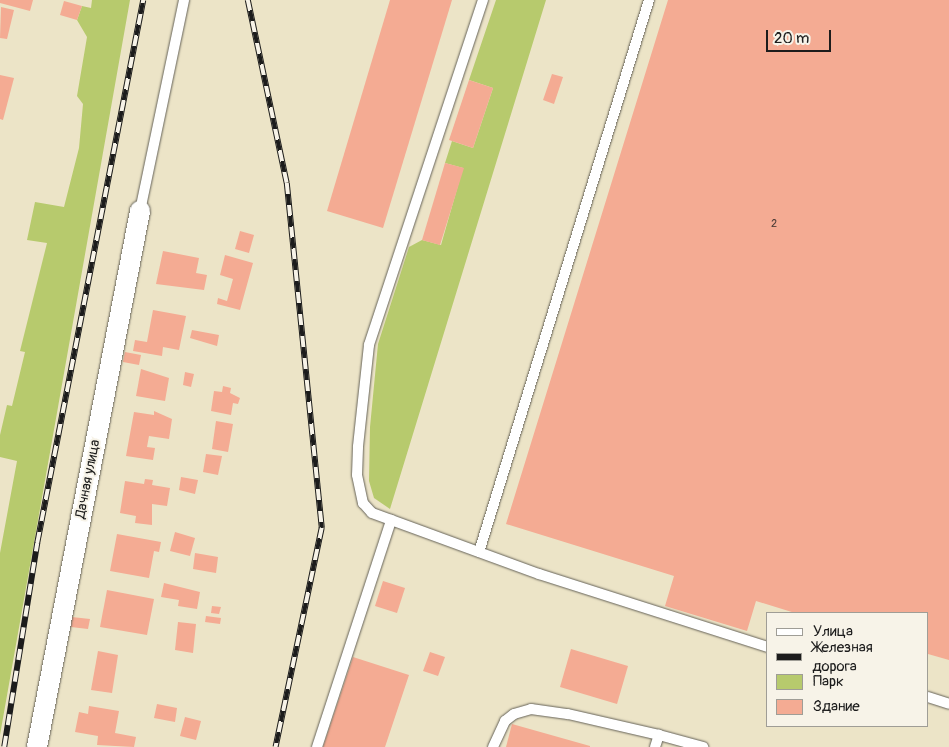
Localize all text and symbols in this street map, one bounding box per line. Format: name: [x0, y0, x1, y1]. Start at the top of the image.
scale bar: [769, 20, 834, 52]
text: 20 m: [774, 29, 809, 48]
house number: 2: [771, 217, 777, 231]
street label: Дачная улица: [72, 438, 104, 520]
legend: [766, 612, 929, 727]
text: Улица: [813, 622, 853, 641]
text: Железная дорога: [812, 638, 873, 676]
text: Парк: [813, 672, 844, 691]
text: Здание: [813, 697, 860, 716]

